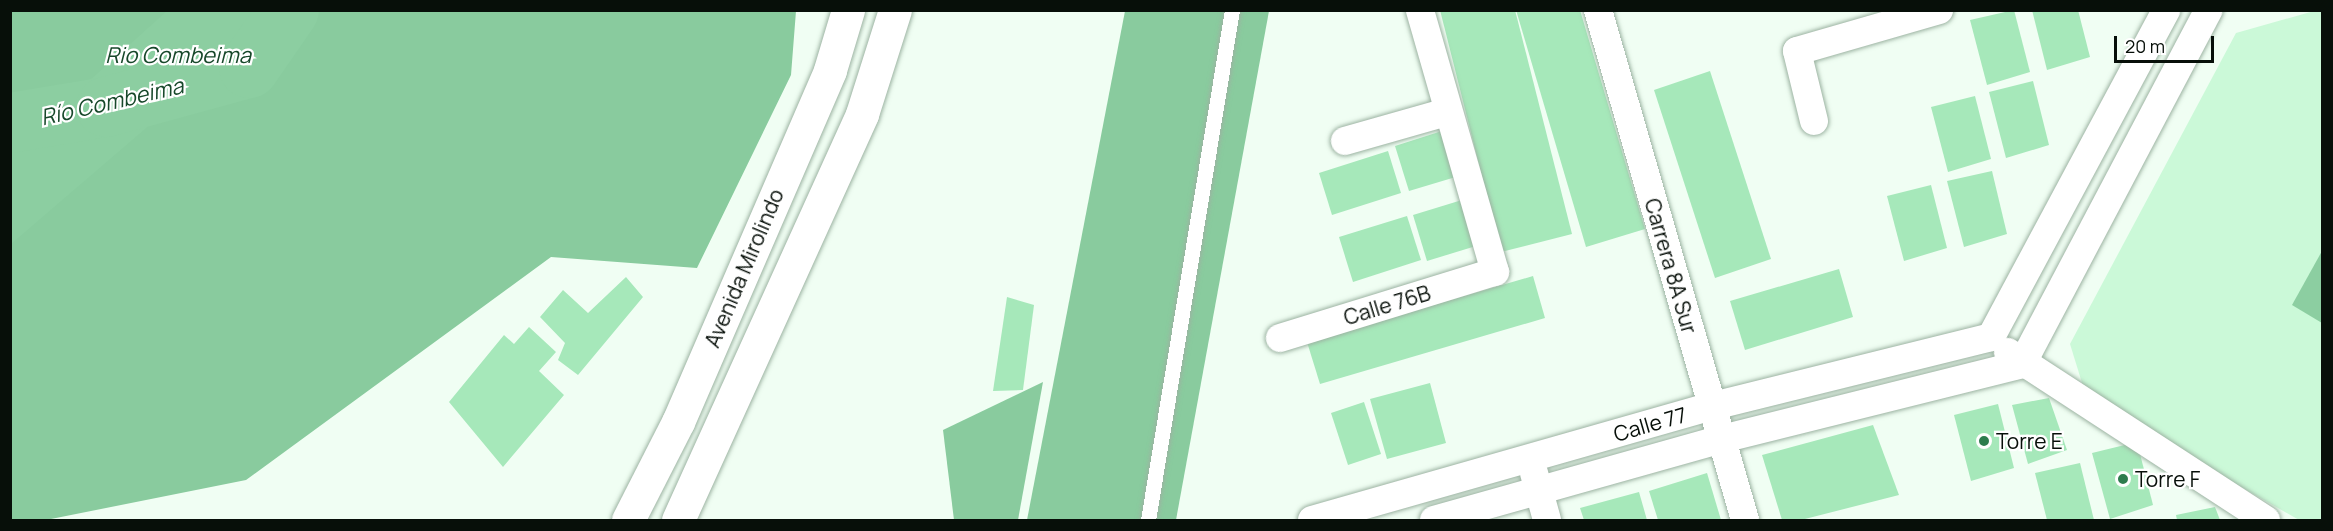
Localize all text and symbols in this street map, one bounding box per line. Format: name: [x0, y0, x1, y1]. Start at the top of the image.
scale bar: [2117, 24, 2218, 62]
text: 20 m: [2125, 34, 2165, 58]
water label: Rio Combeima: [105, 43, 251, 69]
water label: Río Combeima: [38, 73, 186, 131]
street label: Avenida Mirolindo: [699, 185, 789, 351]
street label: Carrera 8A Sur: [1640, 195, 1702, 337]
street label: Calle 76B: [1341, 280, 1433, 330]
street label: Calle 77: [1611, 402, 1689, 446]
place label: Torre E: [1996, 428, 2063, 454]
marker: Torre E: [1977, 434, 1991, 448]
place label: Torre F: [2135, 466, 2200, 492]
marker: Torre F: [2116, 472, 2130, 486]

